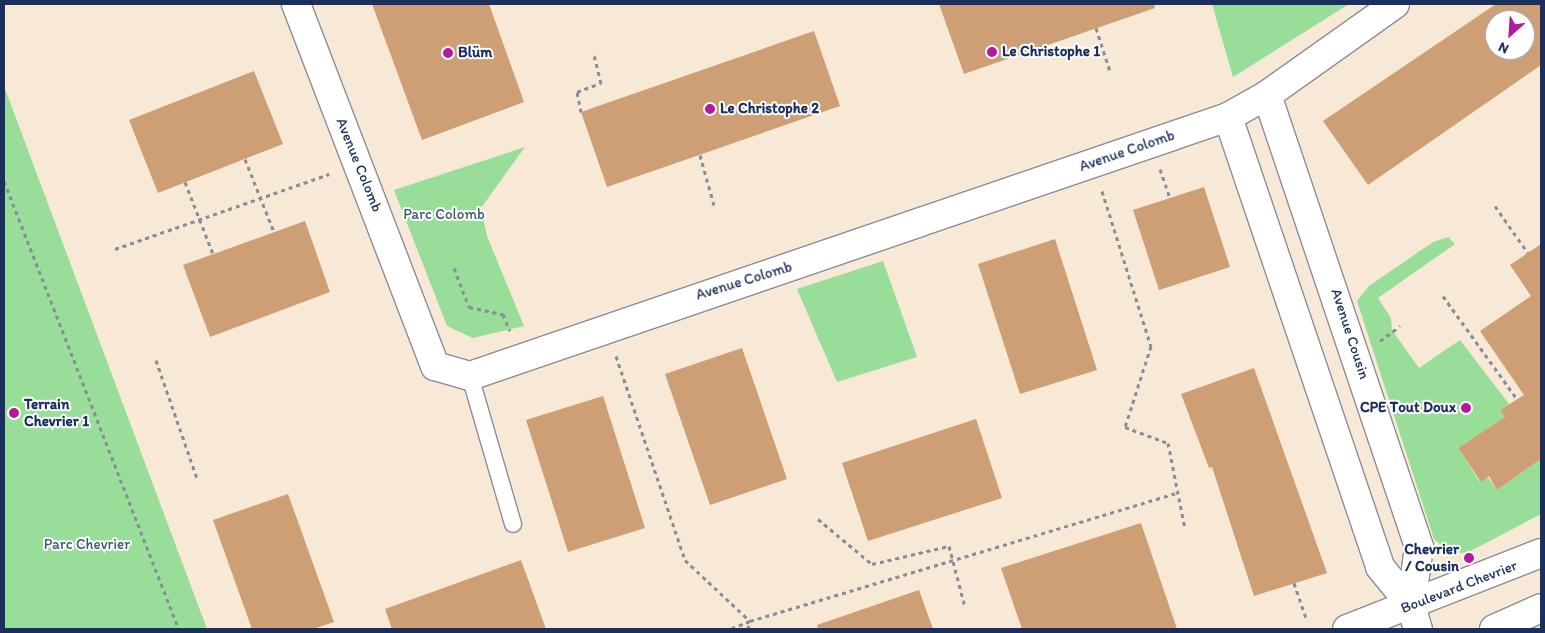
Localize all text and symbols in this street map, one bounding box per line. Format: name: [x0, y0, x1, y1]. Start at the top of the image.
north arrow: [1485, 10, 1535, 60]
text: N: [1496, 38, 1512, 58]
place label: Le Christophe 1: [1002, 43, 1100, 61]
place label: Blüm: [458, 44, 492, 62]
marker: Le Christophe 1: [986, 46, 998, 58]
marker: Blüm: [442, 47, 454, 59]
place label: Le Christophe 2: [720, 100, 819, 118]
marker: Le Christophe 2: [704, 103, 716, 115]
street label: Avenue Colomb: [332, 116, 386, 214]
street label: Avenue Colomb: [1077, 126, 1177, 176]
park label: Parc Colomb: [403, 206, 485, 224]
street label: Avenue Colomb: [694, 258, 794, 304]
street label: Avenue Cousin: [1327, 286, 1373, 382]
place label: Terrain Chevrier 1: [24, 395, 89, 430]
place label: CPE Tout Doux: [1361, 399, 1456, 417]
marker: CPE Tout Doux: [1460, 402, 1472, 414]
marker: Terrain Chevrier 1: [8, 407, 20, 419]
park label: Parc Chevrier: [44, 536, 130, 554]
place label: Chevrier / Cousin: [1404, 540, 1459, 575]
marker: Chevrier / Cousin: [1463, 552, 1475, 564]
street label: Boulevard Chevrier: [1398, 556, 1520, 618]

